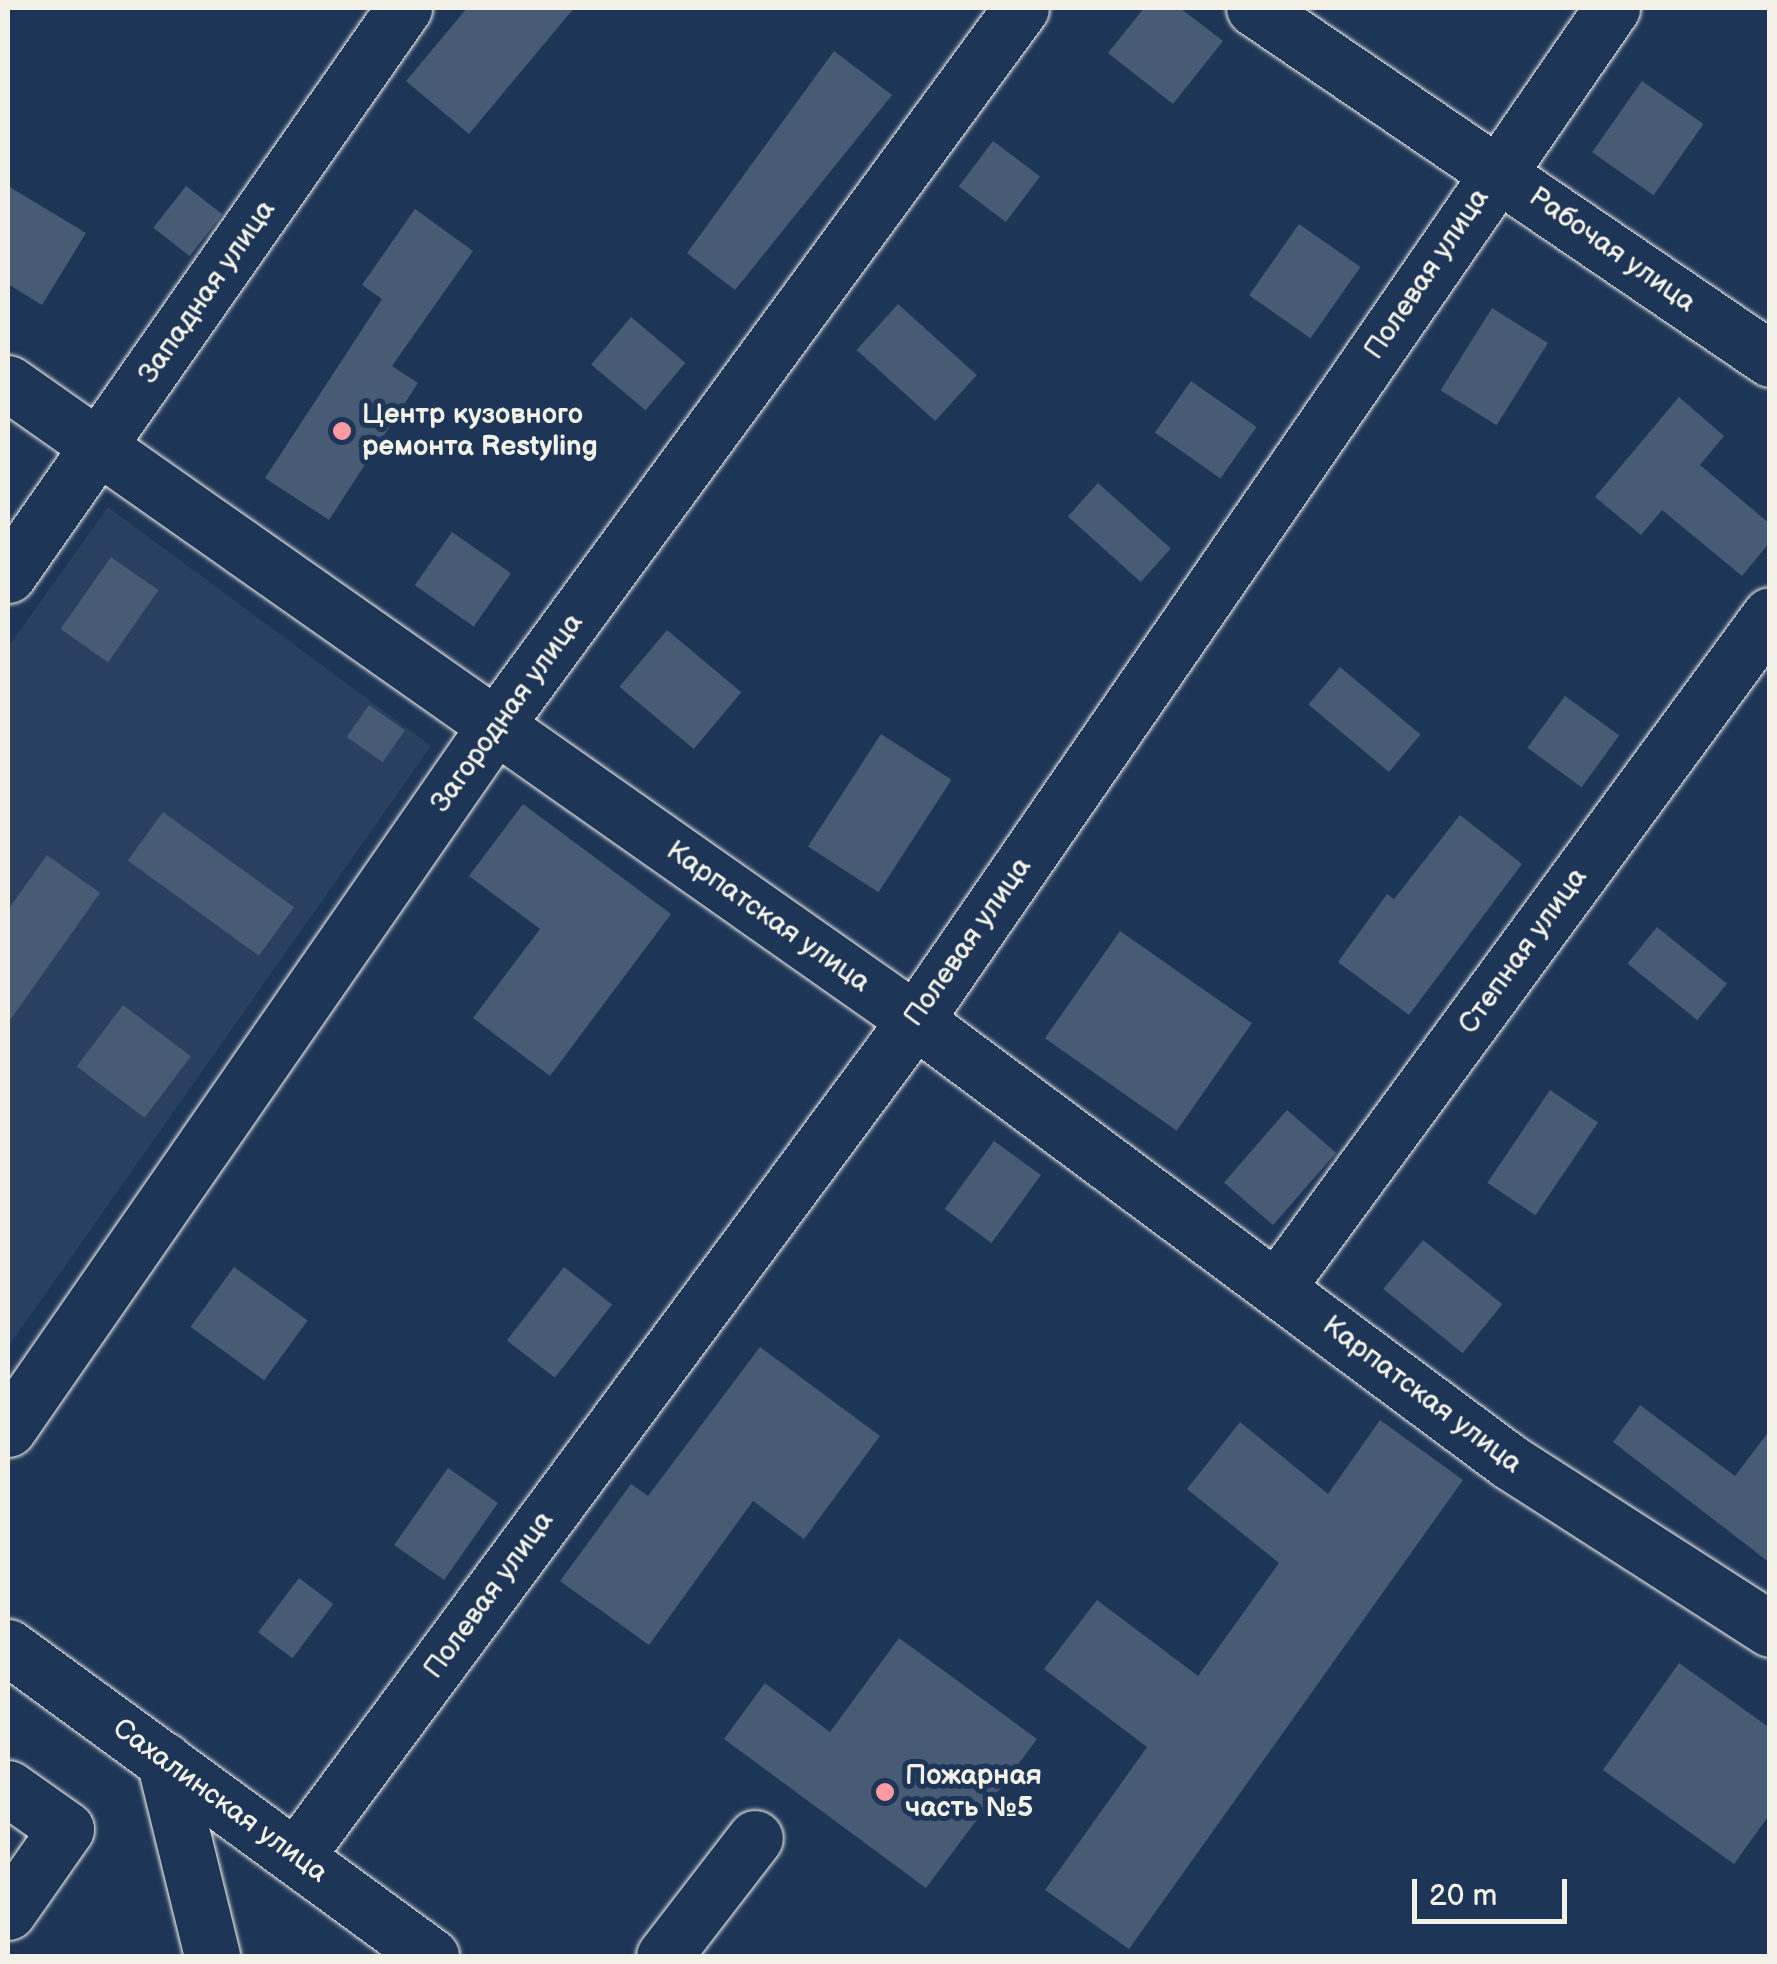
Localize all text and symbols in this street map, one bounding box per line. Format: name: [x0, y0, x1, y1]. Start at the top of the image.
street label: Рабочая улица: [1522, 180, 1702, 320]
street label: Полевая улица: [1358, 182, 1496, 366]
street label: Западная улица: [131, 194, 283, 390]
place label: Центр кузовного ремонта Restyling: [362, 398, 598, 464]
marker: Центр кузовного ремонта Restyling: [331, 420, 353, 442]
street label: Загородная улица: [424, 607, 590, 819]
street label: Карпатская улица: [660, 834, 876, 1000]
street label: Полевая улица: [897, 851, 1039, 1033]
street label: Степная улица: [1452, 862, 1594, 1040]
street label: Карпатская улица: [1316, 1309, 1528, 1481]
street label: Полевая улица: [417, 1505, 561, 1685]
street label: Сахалинская улица: [106, 1712, 334, 1890]
place label: Пожарная часть №5: [905, 1759, 1042, 1825]
marker: Пожарная часть №5: [874, 1781, 896, 1803]
scale bar: [1417, 1859, 1572, 1921]
text: 20 m: [1429, 1878, 1497, 1914]

